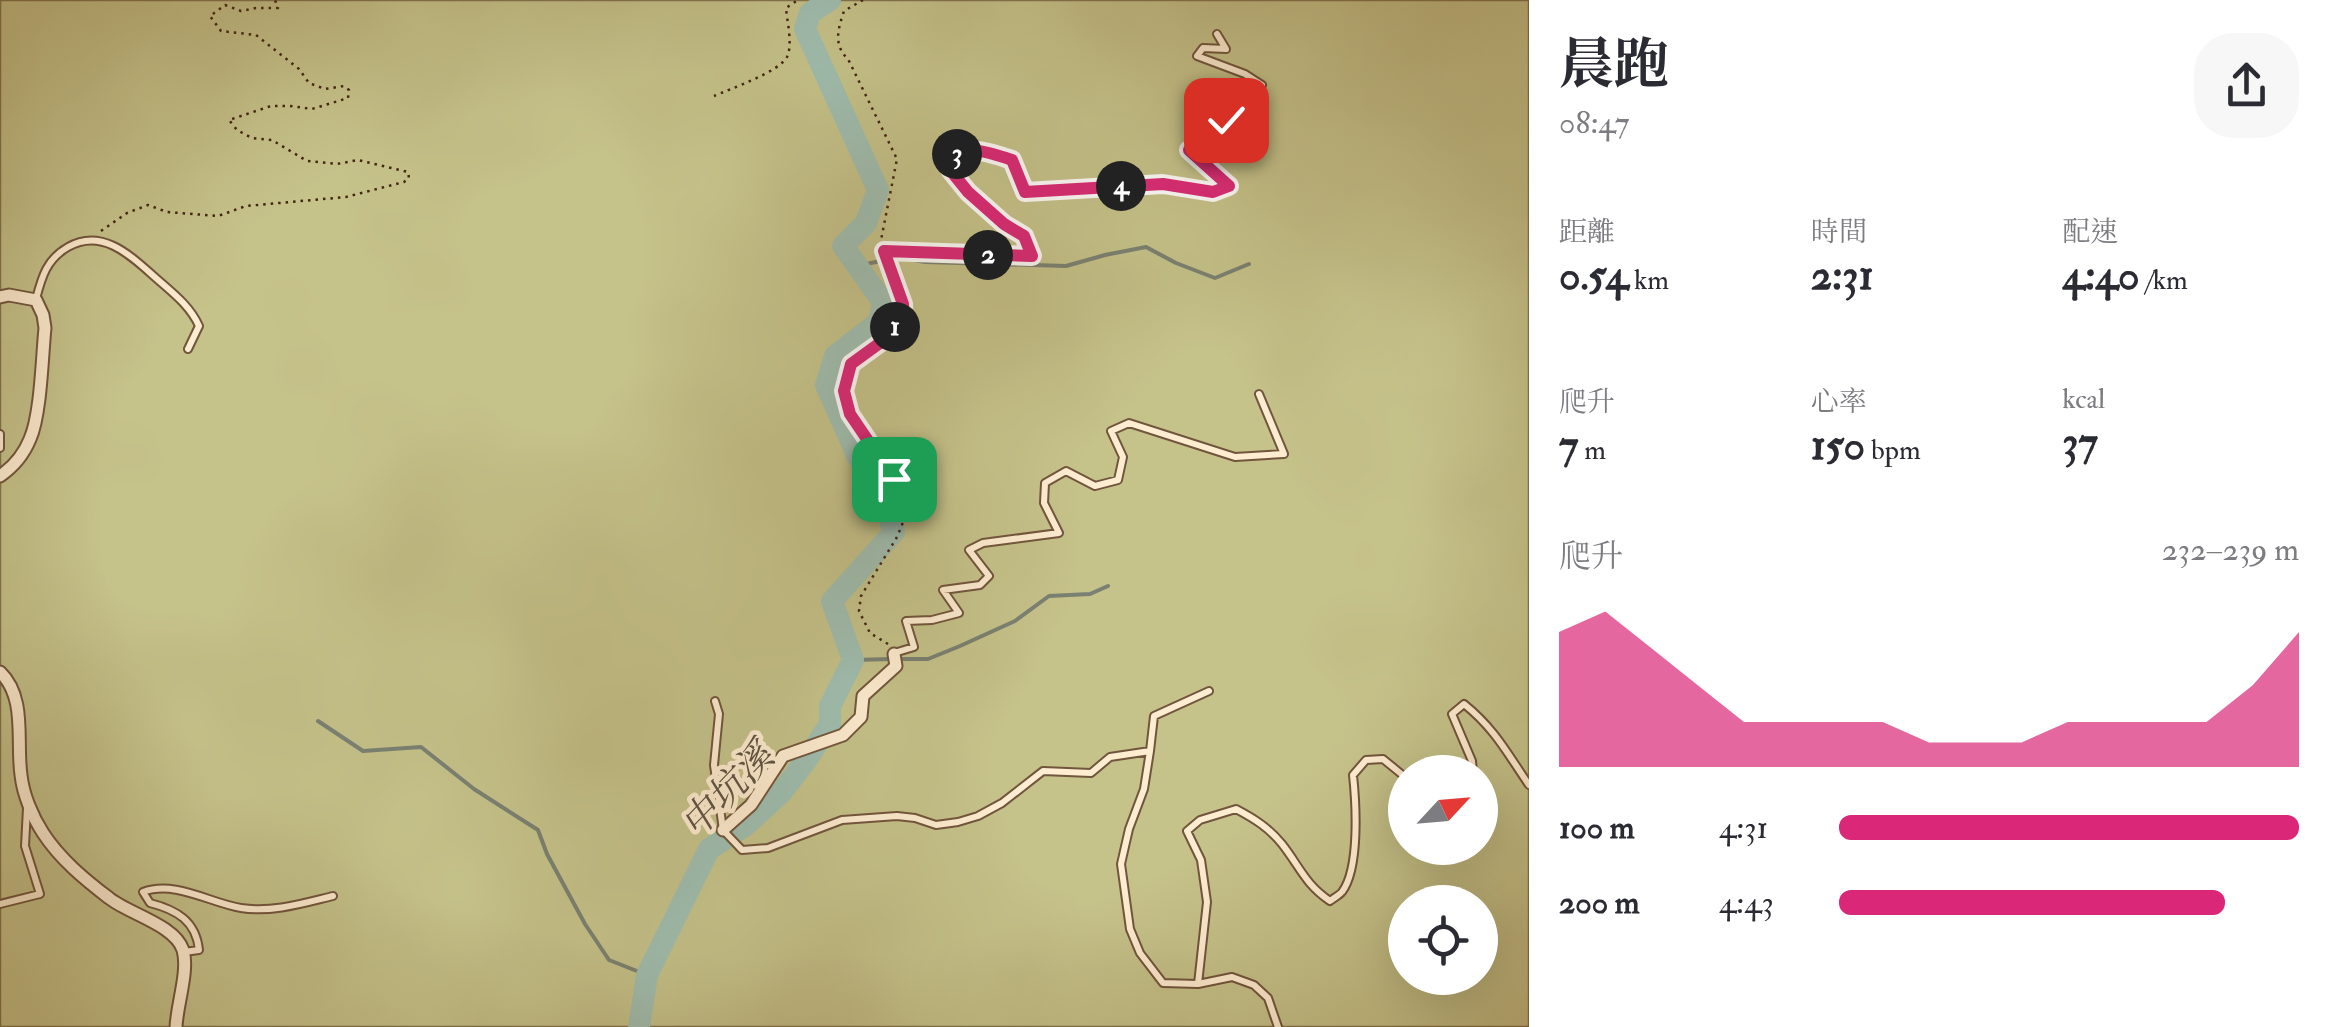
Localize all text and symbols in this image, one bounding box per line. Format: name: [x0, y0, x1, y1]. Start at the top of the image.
text: 晨跑: [1559, 31, 1669, 100]
button: share: [2194, 33, 2299, 138]
pin: [1184, 78, 1269, 163]
icon: check: [1199, 93, 1254, 148]
text: 08:47: [1559, 103, 1630, 143]
pin: 3: [932, 129, 982, 179]
text: 3: [952, 136, 962, 171]
pin: 4: [1096, 161, 1146, 211]
text: 4: [1113, 168, 1129, 203]
text: 距離: [1559, 215, 1615, 250]
text: 時間: [1811, 215, 1867, 250]
text: 配速: [2062, 215, 2118, 250]
pin: 2: [963, 230, 1013, 280]
text: 2: [981, 237, 995, 272]
text: 0.54: [1559, 250, 1628, 302]
text: 2:31: [1811, 250, 1873, 302]
text: 4:40: [2062, 250, 2140, 302]
text: km: [1628, 263, 1669, 298]
text: /km: [2140, 263, 2188, 298]
pin: 1: [870, 302, 920, 352]
text: 1: [890, 309, 900, 344]
text: kcal: [2062, 382, 2105, 417]
text: 爬升: [1559, 385, 1615, 420]
text: 心率: [1811, 385, 1867, 420]
text: 37: [2062, 417, 2098, 469]
text: 7: [1559, 420, 1578, 472]
text: 150: [1811, 420, 1865, 472]
text: m: [1578, 433, 1606, 468]
text: bpm: [1865, 433, 1921, 468]
pin: [852, 437, 937, 522]
icon: arrive: [867, 452, 922, 507]
text: 232–239 m: [2162, 530, 2299, 570]
text: 爬升: [1559, 537, 1623, 577]
water label: 中坑溪: [671, 730, 787, 848]
north arrow: [1388, 755, 1498, 865]
map controls: [1388, 755, 1498, 995]
text: 100 m: [1559, 808, 1635, 848]
text: 4:31: [1719, 808, 1768, 848]
text: 200 m: [1559, 883, 1640, 923]
text: 4:43: [1719, 883, 1774, 923]
button: locate: [1388, 885, 1498, 995]

